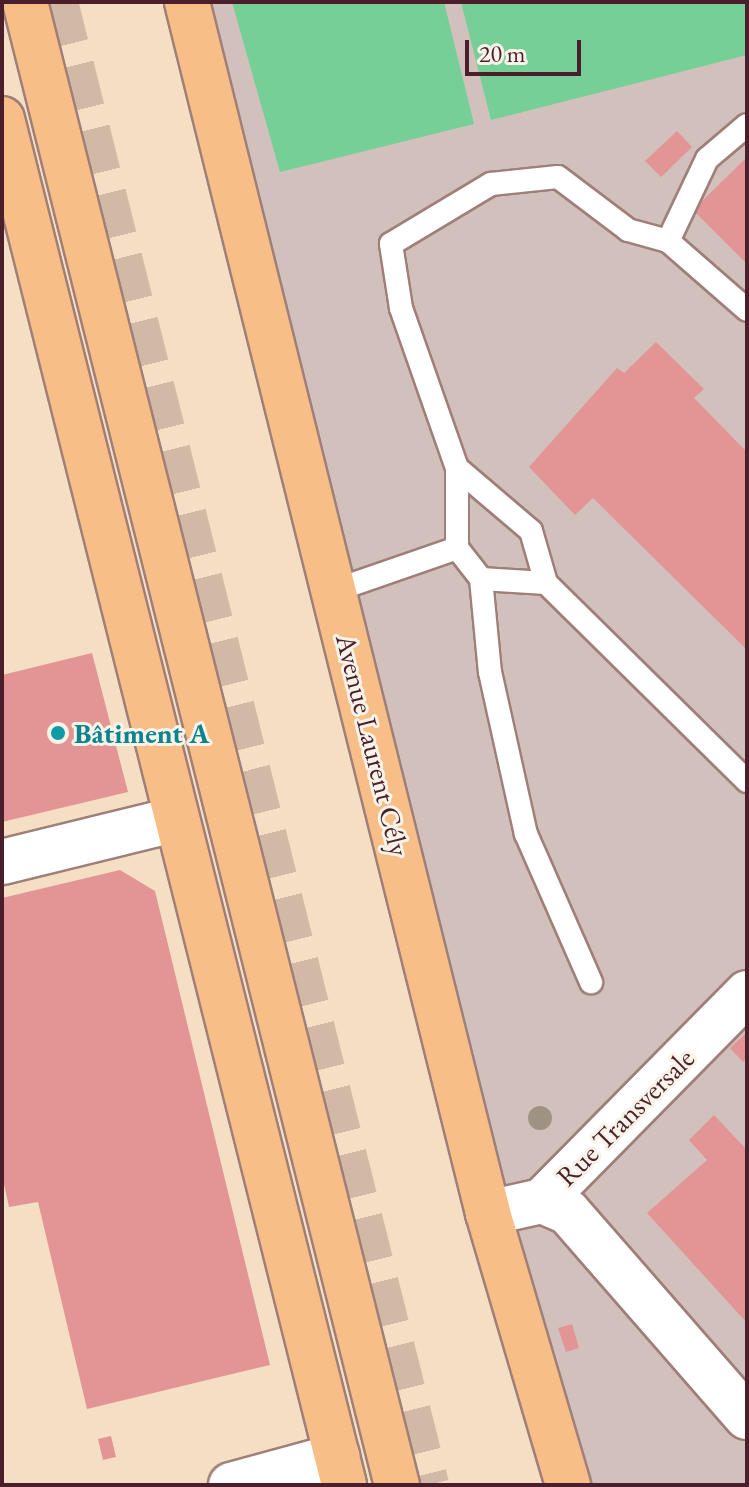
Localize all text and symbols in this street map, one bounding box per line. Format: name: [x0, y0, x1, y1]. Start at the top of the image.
scale bar: [469, 24, 585, 74]
text: 20 m: [479, 38, 526, 69]
street label: Avenue Laurent Cély: [329, 631, 417, 859]
place label: Bâtiment A: [74, 716, 210, 750]
marker: Bâtiment A: [49, 724, 67, 742]
street label: Rue Transversale: [549, 1041, 701, 1193]

